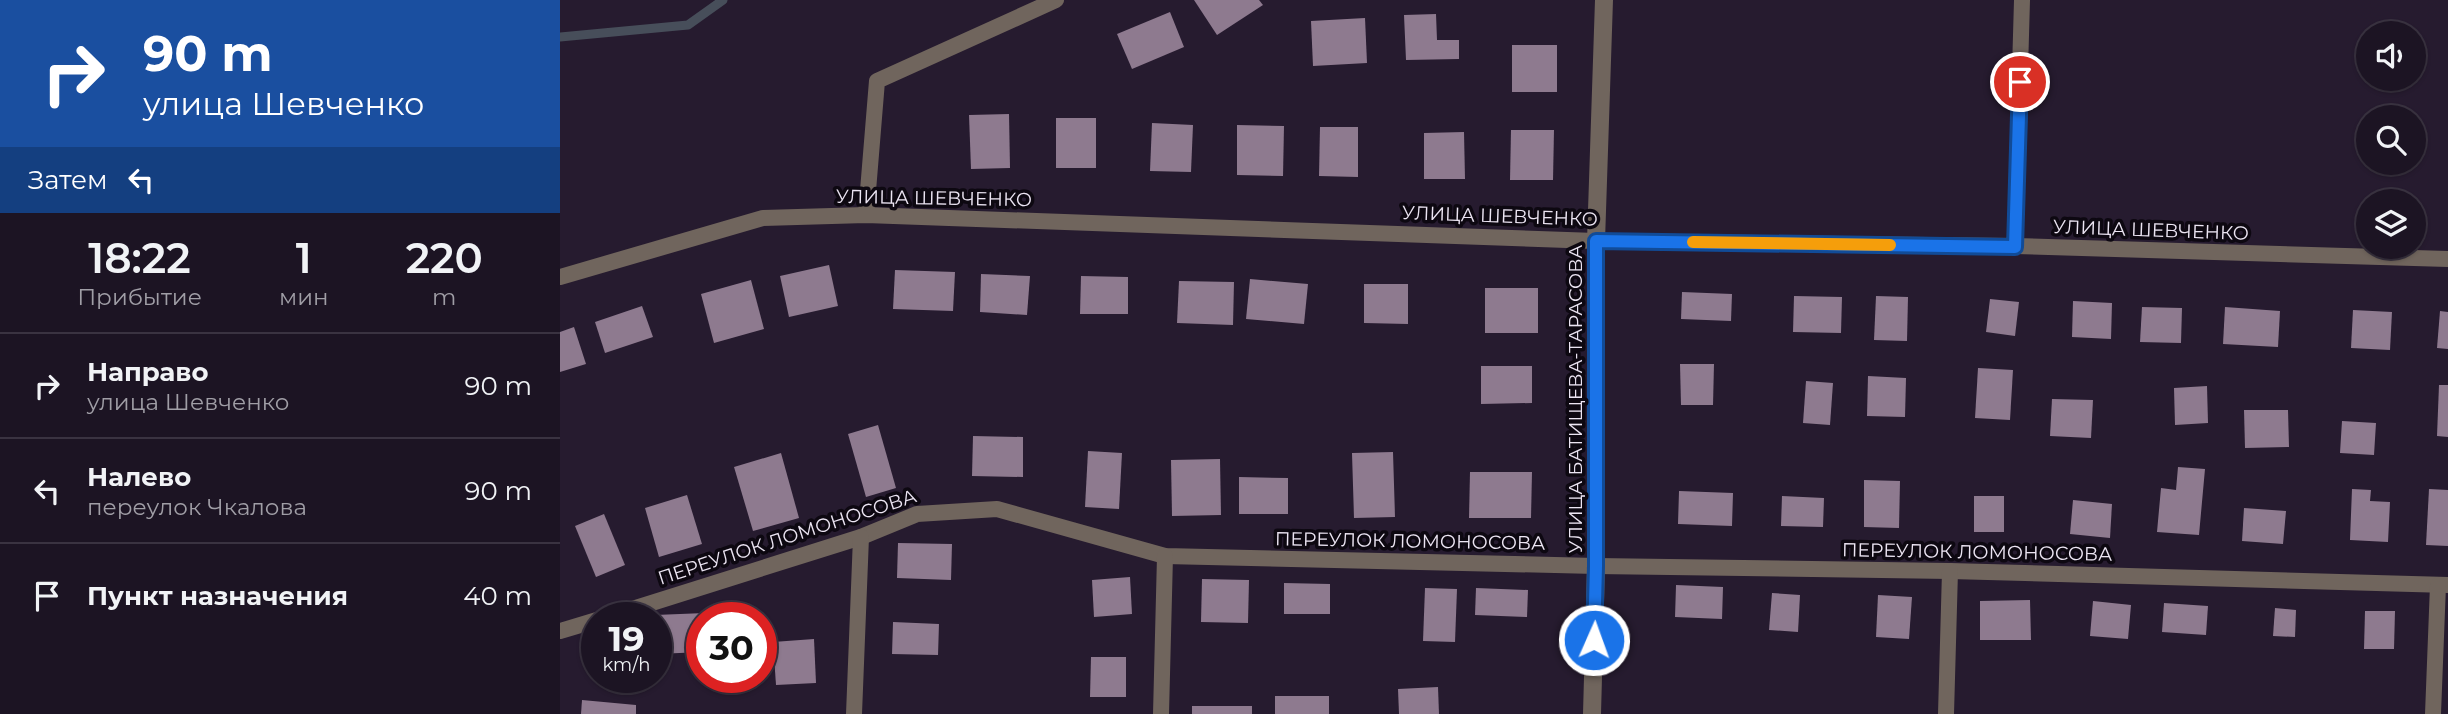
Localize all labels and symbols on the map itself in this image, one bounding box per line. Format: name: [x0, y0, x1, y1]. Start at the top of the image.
pin: [1990, 52, 2050, 112]
street label: УЛИЦА ШЕВЧЕНКО: [836, 185, 1032, 211]
street label: УЛИЦА ШЕВЧЕНКО: [1402, 201, 1598, 231]
street label: УЛИЦА ШЕВЧЕНКО: [2053, 215, 2249, 245]
street label: УЛИЦА БАТИЩЕВА-ТАРАСОВА: [1564, 245, 1587, 553]
street label: ПЕРЕУЛОК ЛОМОНОСОВА: [655, 484, 919, 590]
street label: ПЕРЕУЛОК ЛОМОНОСОВА: [1275, 527, 1545, 555]
street label: ПЕРЕУЛОК ЛОМОНОСОВА: [1842, 538, 2112, 566]
speed limit sign: 30: [686, 602, 777, 693]
position arrow: [1557, 603, 1631, 677]

